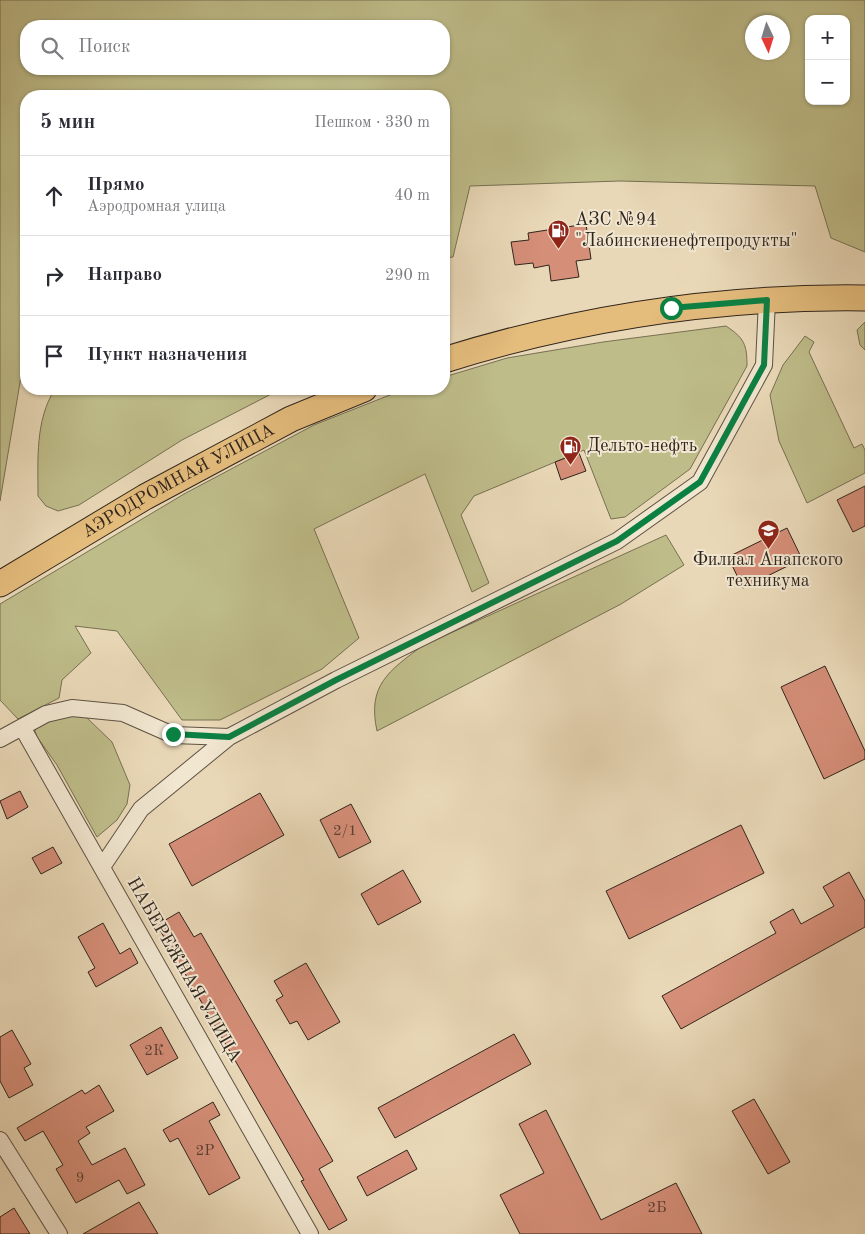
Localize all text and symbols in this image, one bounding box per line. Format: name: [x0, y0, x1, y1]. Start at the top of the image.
north arrow: [745, 15, 790, 60]
map controls: [805, 15, 850, 105]
button: +: [805, 15, 850, 60]
search box: [20, 20, 450, 75]
icon: search: [38, 34, 66, 62]
text: Поиск: [78, 38, 130, 57]
button: −: [805, 60, 850, 105]
text: 5 мин: [40, 112, 95, 133]
text: Пешком · 330 m: [314, 115, 430, 131]
text: Прямо: [87, 176, 145, 195]
icon: ahead: [40, 182, 68, 210]
text: 40 m: [394, 188, 430, 204]
text: Аэродромная улица: [87, 199, 226, 215]
place label: АЗС №94 "Лабинскиенефтепродукты": [575, 211, 798, 251]
fuel station icon: АЗС №94 "Лабинскиенефтепродукты": [547, 218, 571, 249]
icon: right: [40, 262, 68, 290]
text: Направо: [87, 266, 162, 285]
text: 290 m: [385, 268, 430, 284]
route start: [660, 297, 683, 320]
icon: arrive: [40, 342, 68, 370]
text: Пункт назначения: [87, 346, 247, 365]
street label: АЭРОДРОМНАЯ УЛИЦА: [79, 420, 278, 542]
fuel station icon: Дельто-нефть: [559, 434, 583, 465]
place label: Дельто-нефть: [587, 437, 697, 456]
school or university icon: Филиал Анапского техникума: [756, 518, 780, 549]
place label: Филиал Анапского техникума: [693, 551, 843, 590]
route end: [162, 723, 185, 746]
house number: 2/1: [333, 824, 357, 839]
street label: НАБЕРЕЖНАЯ УЛИЦА: [124, 874, 245, 1066]
house number: 2К: [144, 1044, 164, 1059]
house number: 2Р: [196, 1144, 214, 1159]
house number: 9: [76, 1171, 84, 1186]
house number: 2Б: [647, 1201, 667, 1216]

